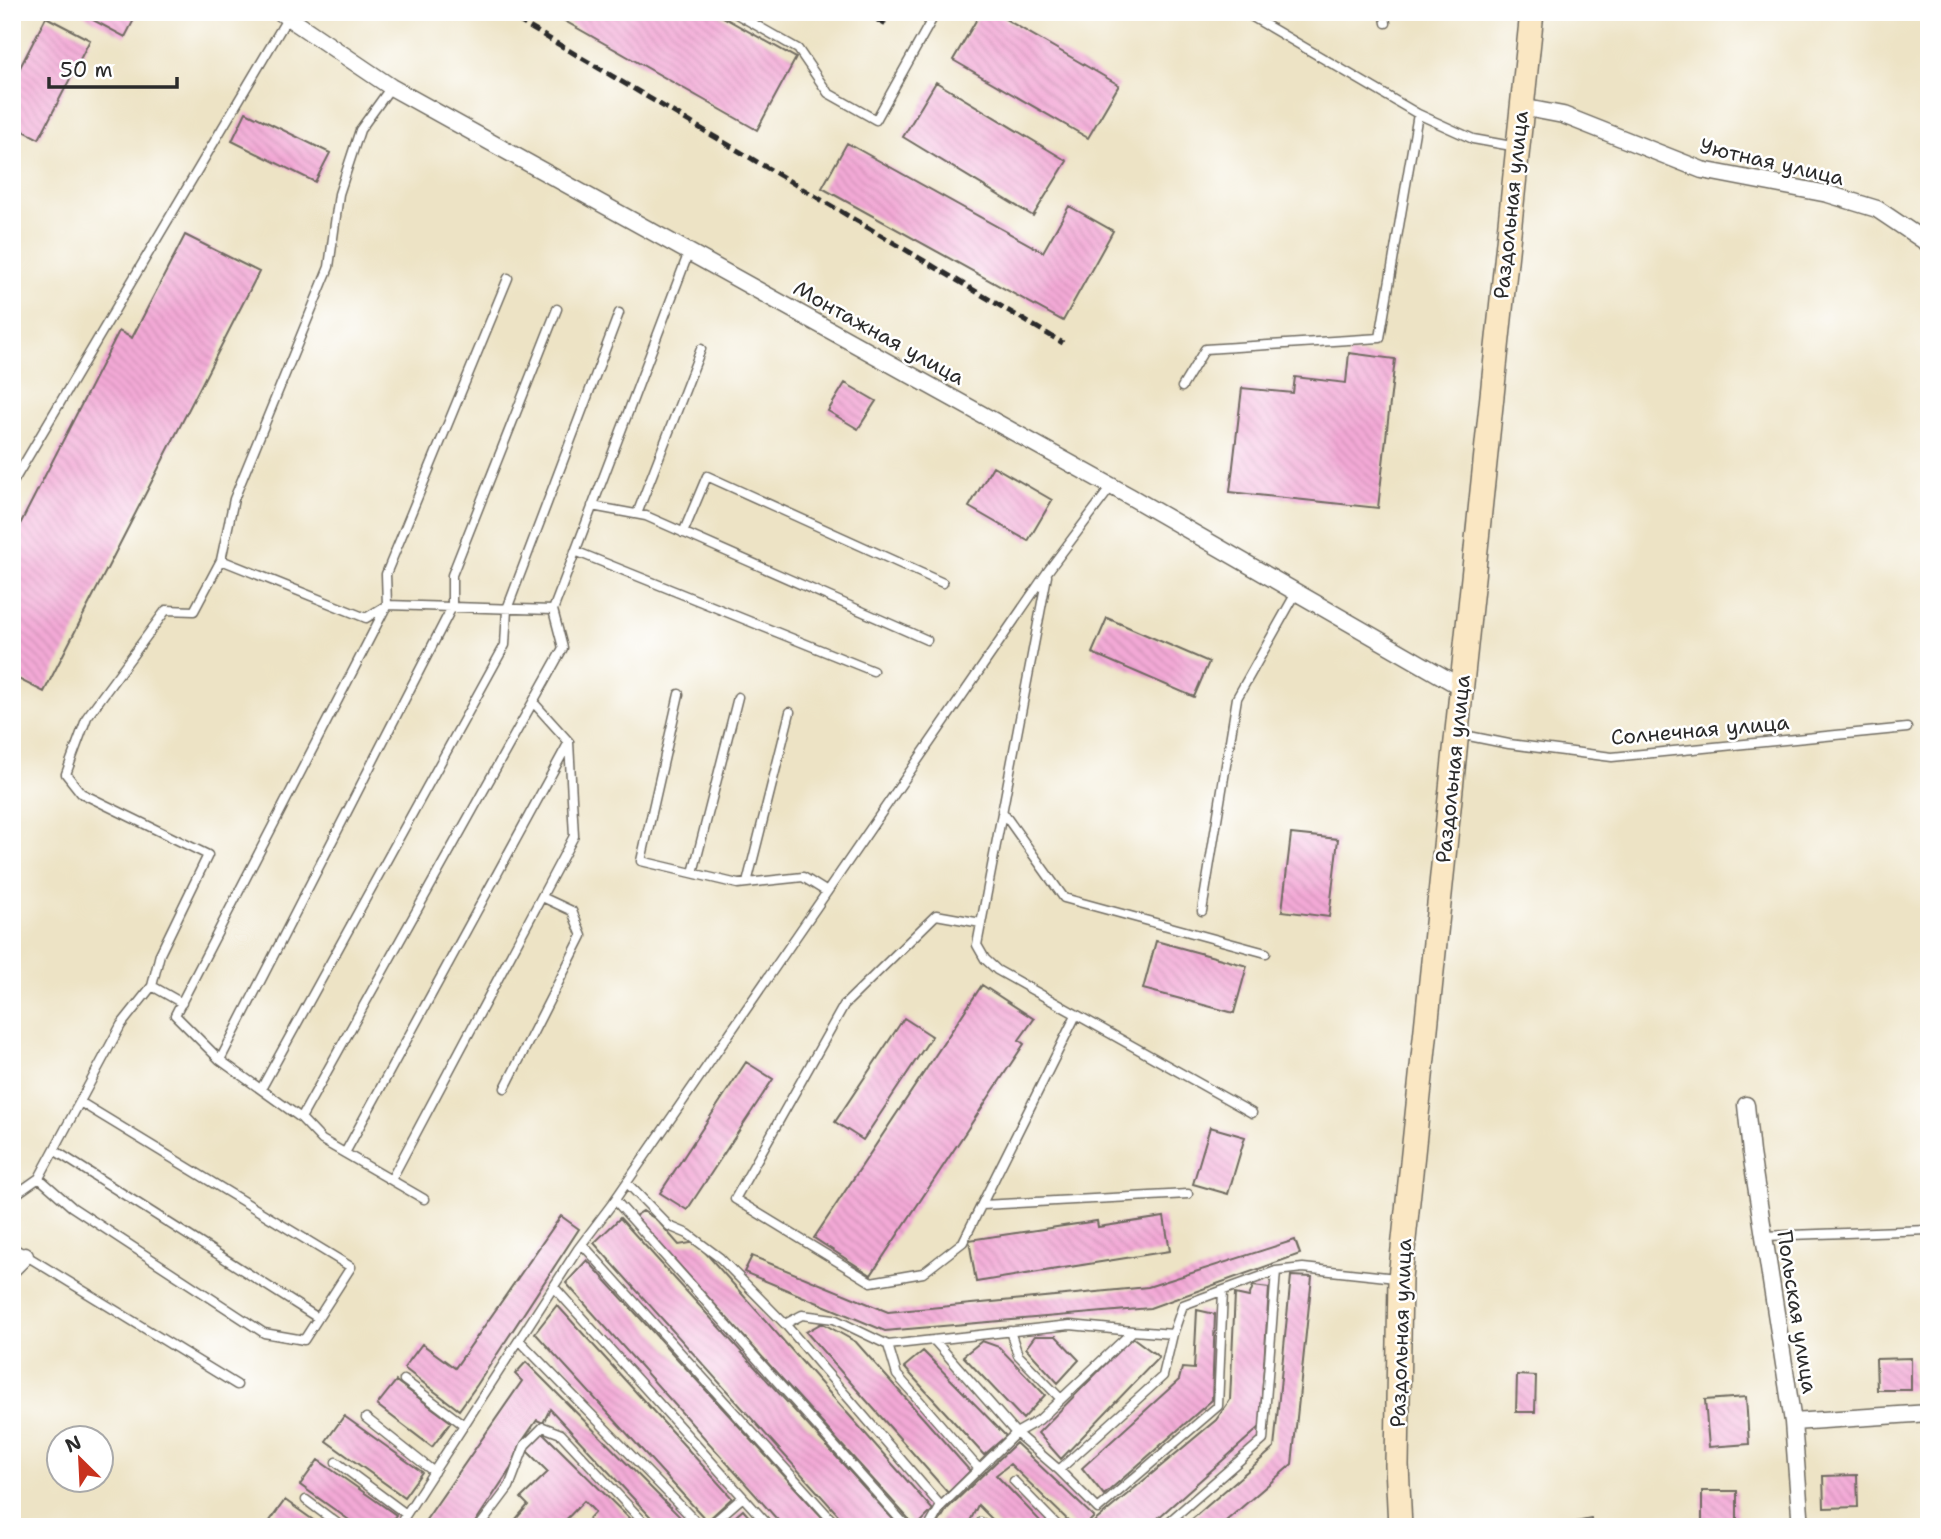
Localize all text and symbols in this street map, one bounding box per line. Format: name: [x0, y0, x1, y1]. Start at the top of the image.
scale bar: [49, 46, 177, 90]
text: 50 m: [60, 56, 113, 84]
street label: Раздольная улица: [1487, 109, 1535, 301]
street label: Уютная улица: [1697, 132, 1847, 192]
street label: Монтажная улица: [788, 274, 970, 392]
street label: Раздольная улица: [1429, 673, 1477, 865]
street label: Солнечная улица: [1610, 708, 1790, 752]
street label: Польская улица: [1770, 1228, 1824, 1396]
street label: Раздольная улица: [1384, 1238, 1418, 1428]
north arrow: [46, 1424, 116, 1494]
text: N: [61, 1429, 85, 1458]

